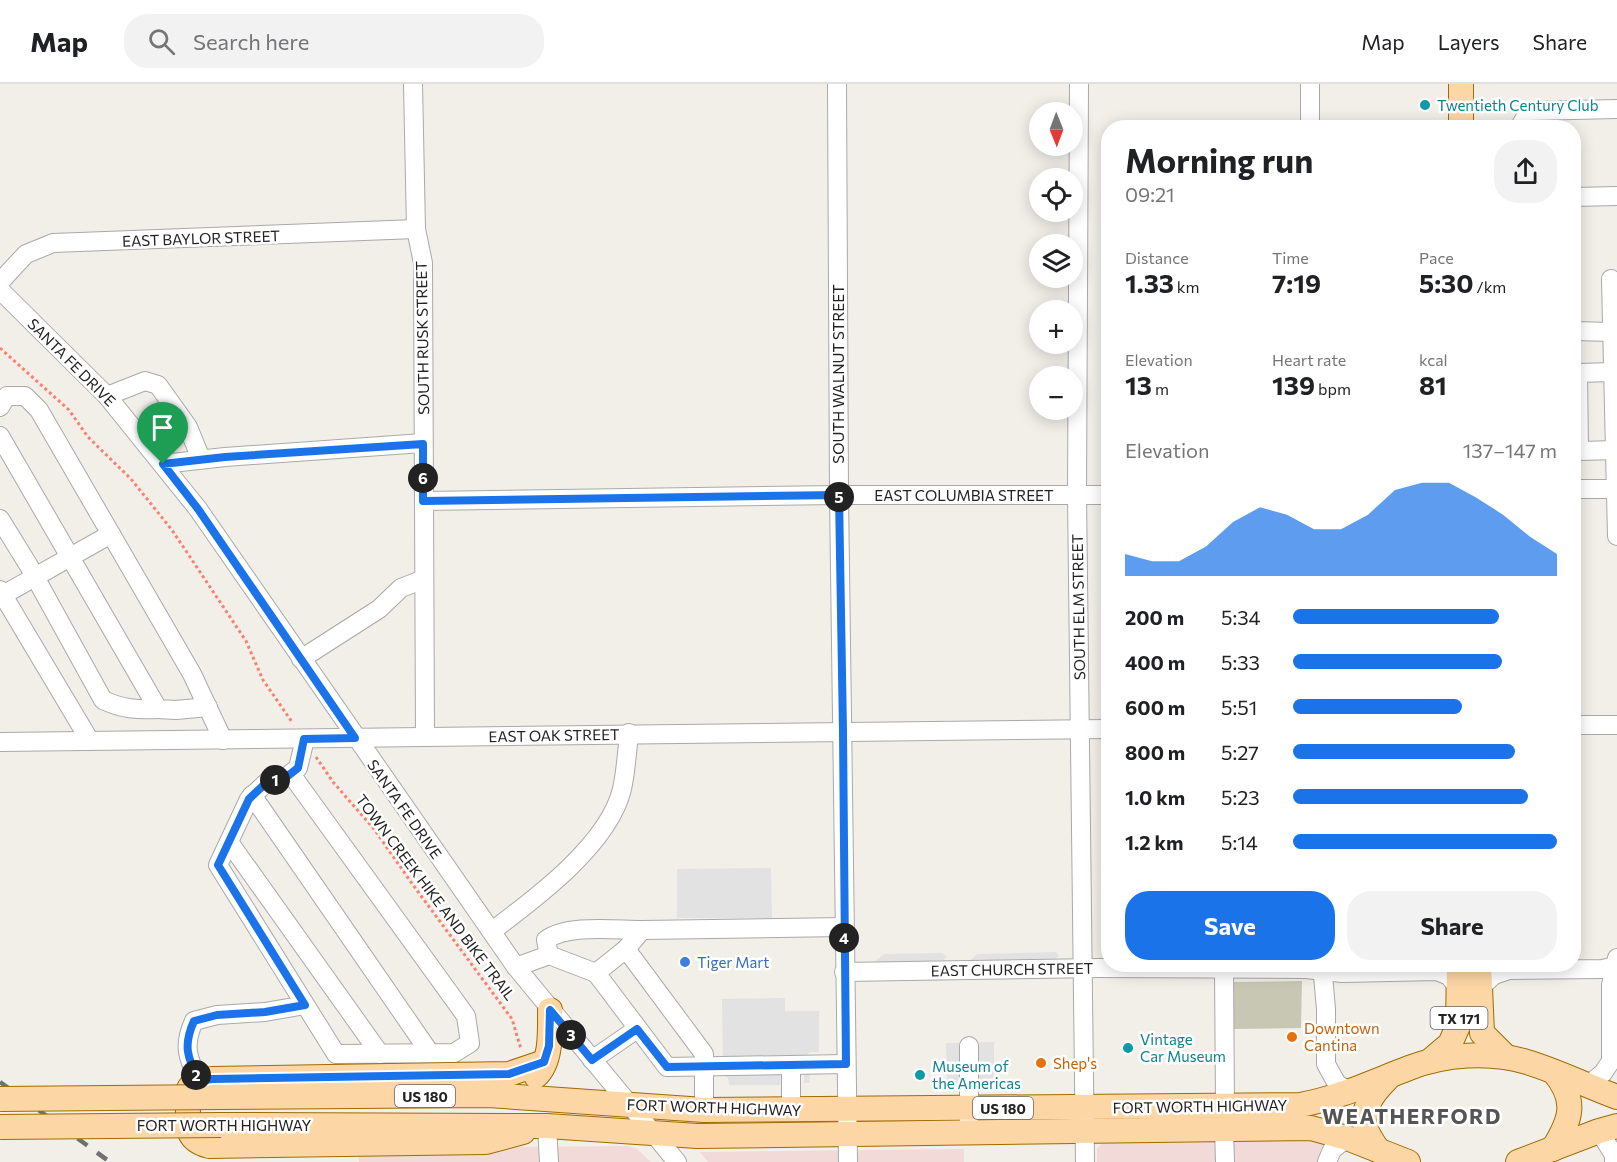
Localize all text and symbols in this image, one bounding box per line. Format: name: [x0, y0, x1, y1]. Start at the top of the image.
search box: [124, 14, 544, 68]
text: Map: [30, 24, 88, 58]
icon: search: [145, 25, 178, 58]
text: Search here: [193, 28, 309, 55]
text: Map: [1361, 29, 1405, 54]
text: Layers: [1438, 29, 1500, 54]
text: Share: [1533, 29, 1587, 54]
place label: Twentieth Century Club: [1437, 96, 1599, 114]
marker: Twentieth Century Club: [1418, 98, 1432, 112]
north arrow: [1029, 102, 1083, 156]
map controls: [1029, 102, 1083, 420]
text: Morning run: [1125, 139, 1313, 180]
button: share: [1494, 140, 1557, 203]
button: locate: [1029, 168, 1083, 222]
text: 09:21: [1125, 182, 1175, 206]
street label: EAST BAYLOR STREET: [122, 226, 281, 250]
button: layers: [1029, 234, 1083, 288]
text: Distance: [1125, 248, 1189, 267]
text: Time: [1272, 248, 1309, 267]
text: Pace: [1419, 248, 1454, 267]
street label: SOUTH RUSK STREET: [412, 261, 432, 415]
text: 1.33: [1125, 267, 1174, 298]
text: 7:19: [1272, 267, 1321, 298]
text: 5:30: [1419, 267, 1473, 298]
text: km: [1174, 277, 1199, 296]
text: /km: [1473, 277, 1506, 296]
street label: SOUTH WALNUT STREET: [829, 284, 847, 464]
button: +: [1029, 300, 1083, 354]
street label: SANTA FE DRIVE: [24, 314, 120, 410]
text: Elevation: [1125, 350, 1193, 369]
text: Heart rate: [1272, 350, 1346, 369]
text: kcal: [1419, 350, 1448, 369]
button: −: [1029, 366, 1083, 420]
text: 13: [1125, 369, 1152, 400]
text: 139: [1272, 369, 1315, 400]
text: 81: [1419, 369, 1447, 400]
text: m: [1152, 379, 1169, 398]
text: bpm: [1315, 379, 1351, 398]
pin: [137, 402, 188, 464]
icon: arrive: [146, 411, 179, 444]
text: Elevation: [1125, 438, 1210, 462]
text: 137–147 m: [1463, 438, 1557, 462]
pin: 6: [408, 463, 438, 493]
text: 6: [418, 468, 428, 487]
pin: 5: [824, 482, 854, 512]
street label: EAST COLUMBIA STREET: [874, 486, 1054, 504]
text: 5: [834, 487, 844, 506]
street label: SOUTH ELM STREET: [1068, 533, 1088, 680]
text: 200 m: [1125, 605, 1184, 629]
text: 5:34: [1221, 605, 1261, 629]
text: 400 m: [1125, 650, 1185, 674]
text: 5:33: [1221, 650, 1260, 674]
text: 600 m: [1125, 695, 1185, 719]
text: 5:51: [1221, 695, 1257, 719]
street label: EAST OAK STREET: [488, 725, 620, 745]
text: 800 m: [1125, 740, 1185, 764]
text: 5:27: [1221, 740, 1259, 764]
street label: SANTA FE DRIVE: [364, 756, 446, 862]
pin: 1: [260, 765, 290, 795]
text: 1: [271, 770, 279, 789]
text: 1.0 km: [1125, 785, 1185, 809]
text: 5:23: [1221, 785, 1260, 809]
street label: TOWN CREEK HIKE AND BIKE TRAIL: [353, 791, 520, 1004]
text: 1.2 km: [1125, 830, 1183, 854]
text: 5:14: [1221, 830, 1258, 854]
button: Save: [1125, 891, 1335, 960]
button: Share: [1347, 891, 1557, 960]
pin: 4: [829, 923, 859, 953]
text: 4: [839, 928, 849, 947]
place label: Tiger Mart: [697, 953, 769, 971]
marker: Tiger Mart: [678, 955, 692, 969]
street label: EAST CHURCH STREET: [930, 959, 1094, 979]
road number: TX 171: [1430, 1007, 1488, 1029]
place label: Downtown Cantina: [1304, 1019, 1380, 1054]
pin: 3: [556, 1020, 586, 1050]
text: 3: [566, 1025, 576, 1044]
place label: Vintage Car Museum: [1140, 1030, 1226, 1065]
marker: Downtown Cantina: [1285, 1030, 1299, 1044]
marker: Vintage Car Museum: [1121, 1041, 1135, 1055]
place label: Shep's: [1053, 1054, 1097, 1072]
marker: Shep's: [1034, 1056, 1048, 1070]
place label: Museum of the Americas: [932, 1057, 1021, 1092]
pin: 2: [181, 1060, 211, 1090]
text: 2: [191, 1065, 201, 1084]
marker: Museum of the Americas: [913, 1068, 927, 1082]
road number: US 180: [395, 1085, 455, 1107]
street label: FORT WORTH HIGHWAY: [626, 1095, 802, 1119]
street label: FORT WORTH HIGHWAY: [1113, 1095, 1288, 1117]
road number: US 180: [973, 1097, 1033, 1119]
district label: WEATHERFORD: [1322, 1103, 1502, 1128]
street label: FORT WORTH HIGHWAY: [137, 1116, 311, 1134]

